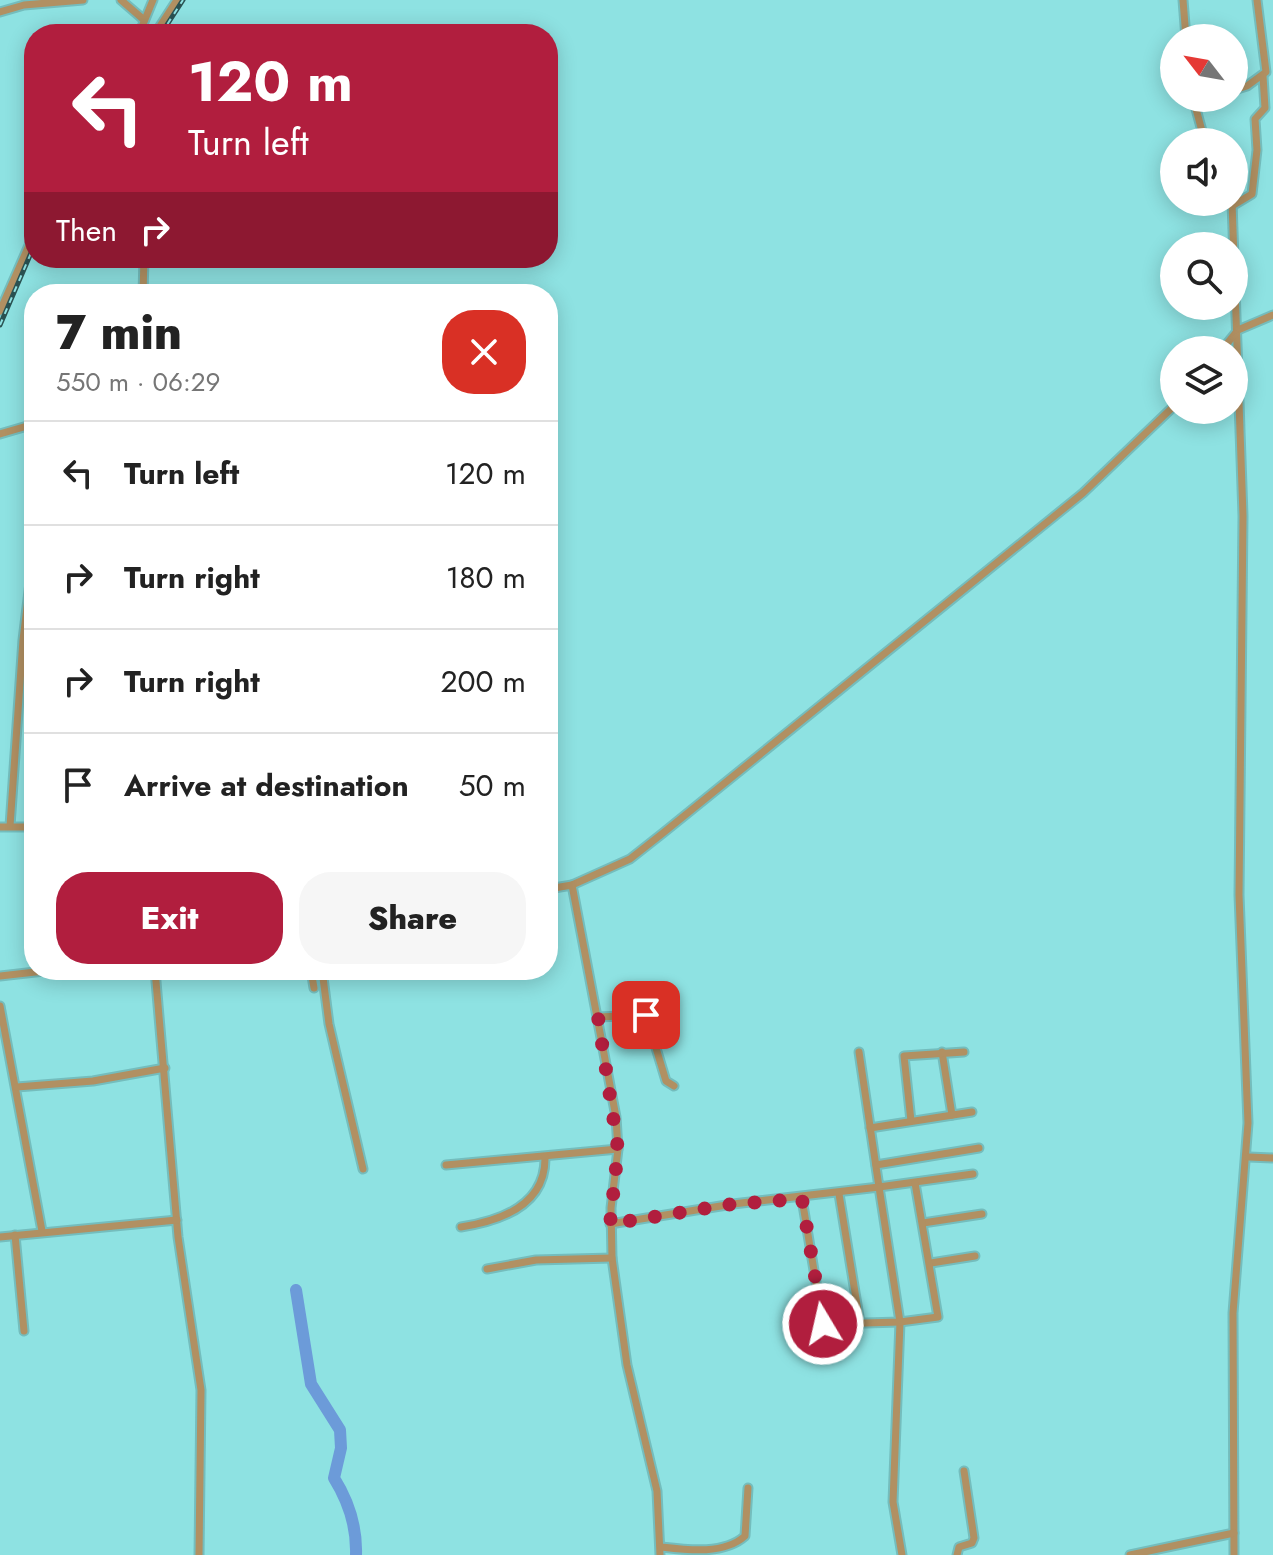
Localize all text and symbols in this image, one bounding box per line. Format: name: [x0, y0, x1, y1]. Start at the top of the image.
north arrow: [1160, 24, 1248, 112]
map controls: [1160, 24, 1248, 424]
text: 120 m: [188, 41, 353, 122]
icon: left: [56, 56, 160, 160]
text: Turn left: [188, 116, 309, 168]
button: sound: [1160, 128, 1248, 216]
icon: right: [133, 208, 177, 252]
text: Then: [56, 209, 117, 252]
button: search: [1160, 232, 1248, 320]
text: 7 min: [56, 298, 182, 367]
button: close: [442, 310, 526, 394]
button: layers: [1160, 336, 1248, 424]
text: 550 m · 06:29: [56, 363, 221, 401]
icon: left: [56, 451, 100, 495]
text: Turn left: [124, 452, 239, 495]
text: 120 m: [445, 452, 526, 495]
icon: right: [56, 555, 100, 599]
text: Turn right: [124, 556, 260, 599]
text: 180 m: [446, 556, 526, 599]
icon: right: [56, 659, 100, 703]
text: Turn right: [124, 660, 260, 703]
text: 200 m: [441, 660, 526, 703]
icon: arrive: [56, 763, 100, 807]
text: Arrive at destination: [124, 764, 409, 807]
text: 50 m: [459, 764, 526, 807]
button: Exit: [56, 872, 283, 964]
button: Share: [299, 872, 526, 964]
pin: [612, 981, 680, 1049]
icon: arrive: [624, 993, 668, 1037]
position arrow: [781, 1282, 865, 1366]

